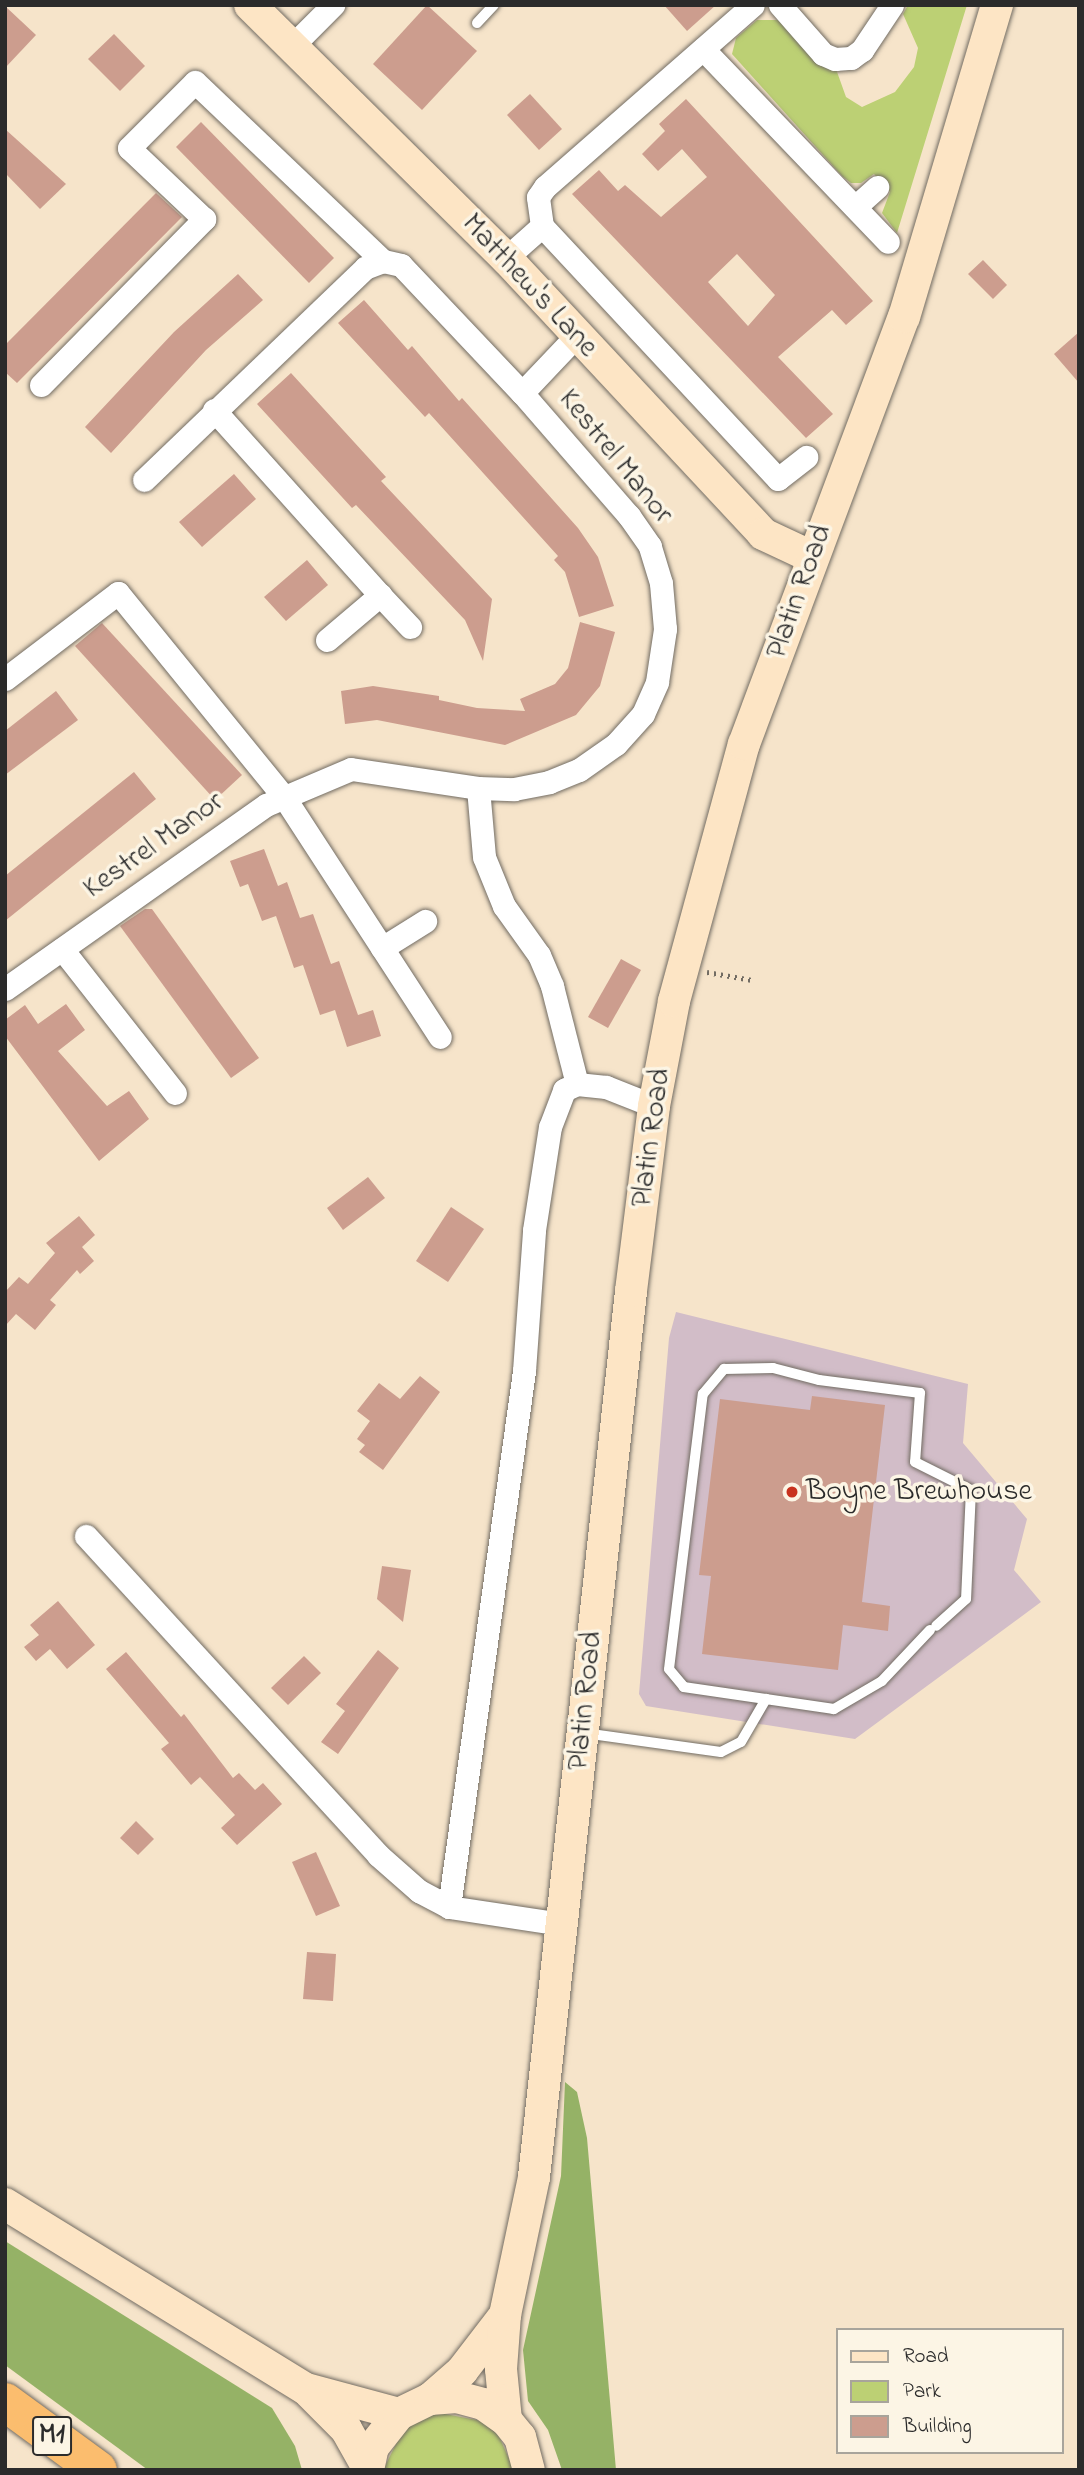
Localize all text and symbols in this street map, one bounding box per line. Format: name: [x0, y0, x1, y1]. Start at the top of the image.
street label: Matthew's Lane: [453, 207, 605, 365]
street label: Kestrel Manor: [550, 382, 680, 532]
street label: Platin Road: [759, 520, 841, 664]
street label: Kestrel Manor: [77, 785, 231, 907]
street label: Platin Road: [624, 1066, 680, 1210]
place label: Boyne Brewhouse: [806, 1474, 1032, 1510]
marker: Boyne Brewhouse: [784, 1484, 800, 1500]
street label: Platin Road: [561, 1630, 611, 1772]
legend: [836, 2328, 1063, 2454]
text: Road: [903, 2342, 949, 2372]
text: Park: [903, 2377, 941, 2407]
road number: M1: [31, 2412, 73, 2460]
text: Building: [903, 2412, 972, 2442]

